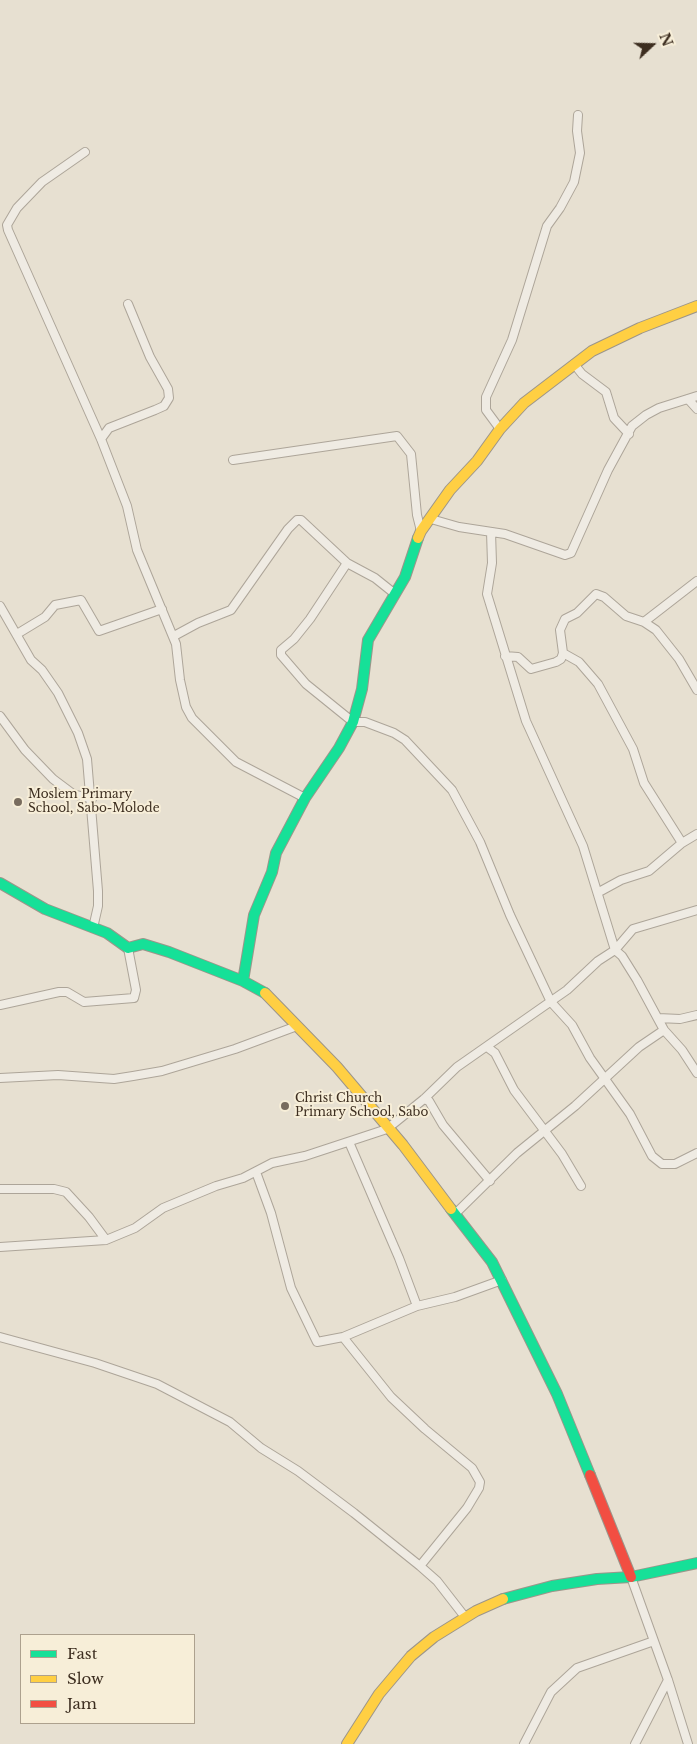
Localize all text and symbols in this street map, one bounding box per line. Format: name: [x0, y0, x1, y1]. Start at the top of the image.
north arrow: [627, 20, 677, 70]
text: N: [655, 30, 677, 49]
place label: Moslem Primary School, Sabo-Molode: [28, 788, 160, 816]
marker: Moslem Primary School, Sabo-Molode: [12, 796, 24, 808]
place label: Christ Church Primary School, Sabo: [295, 1092, 428, 1120]
marker: Christ Church Primary School, Sabo: [279, 1100, 291, 1112]
legend: [20, 1634, 195, 1724]
text: Fast: [67, 1644, 97, 1663]
text: Slow: [67, 1669, 104, 1688]
text: Jam: [67, 1694, 97, 1713]

